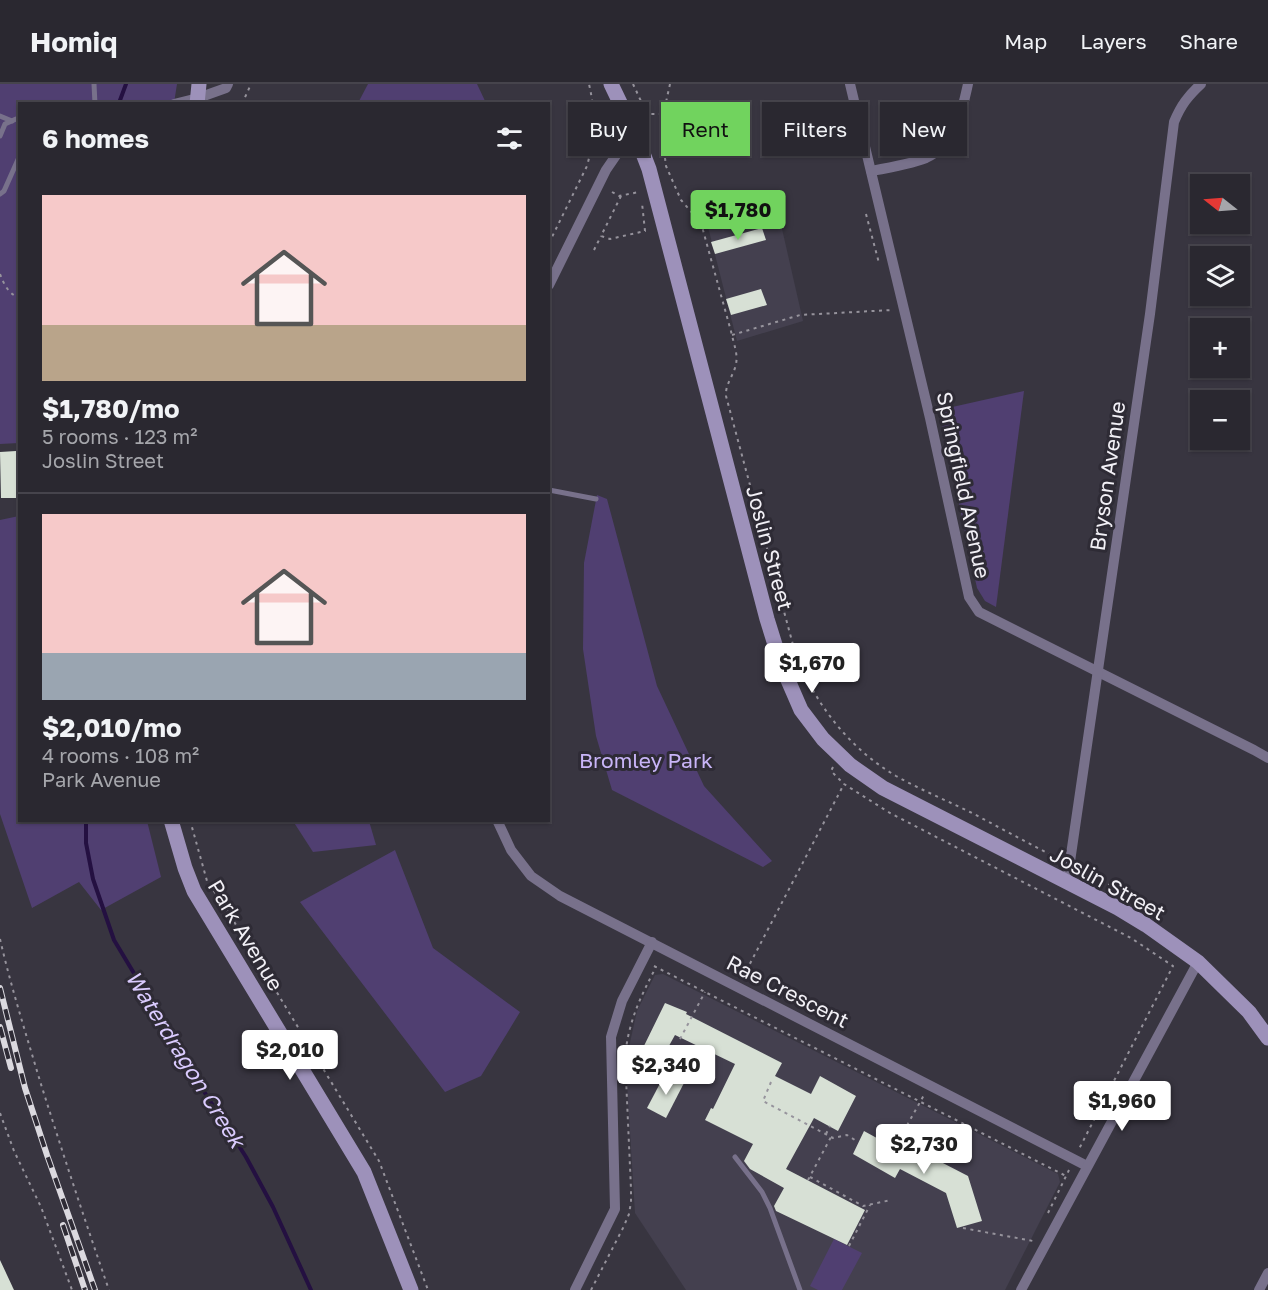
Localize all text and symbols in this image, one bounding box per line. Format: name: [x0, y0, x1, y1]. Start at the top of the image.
text: Homiq: [30, 25, 117, 58]
text: Map: [1004, 28, 1047, 54]
text: Layers: [1080, 28, 1147, 54]
text: Share: [1180, 28, 1238, 54]
chip: Buy: [568, 102, 649, 156]
chip: Rent: [661, 102, 750, 156]
chip: Filters: [762, 102, 868, 156]
chip: New: [880, 102, 967, 156]
icon: filters: [493, 122, 526, 155]
text: 6 homes: [42, 123, 149, 154]
north arrow: [1190, 174, 1250, 234]
map controls: [1190, 174, 1250, 450]
pin: $1,780: [689, 190, 787, 241]
text: $1,780: [705, 197, 771, 221]
icon: home: [230, 234, 338, 342]
button: layers: [1190, 246, 1250, 306]
button: +: [1190, 318, 1250, 378]
street label: Springfield Avenue: [932, 389, 996, 581]
button: −: [1190, 390, 1250, 450]
text: $1,780/mo: [42, 393, 180, 424]
street label: Bryson Avenue: [1084, 400, 1130, 552]
text: 5 rooms · 123 m²: [42, 424, 197, 448]
text: Joslin Street: [42, 448, 164, 472]
street label: Joslin Street: [741, 483, 799, 613]
icon: home: [230, 553, 338, 661]
pin: $1,670: [763, 643, 861, 694]
text: $1,670: [779, 650, 845, 674]
text: $2,010/mo: [42, 712, 182, 743]
text: 4 rooms · 108 m²: [42, 743, 199, 767]
park label: Bromley Park: [579, 747, 713, 773]
text: Park Avenue: [42, 767, 161, 791]
street label: Joslin Street: [1046, 841, 1170, 925]
street label: Park Avenue: [203, 875, 289, 995]
street label: Rae Crescent: [723, 949, 853, 1033]
water label: Waterdragon Creek: [121, 965, 253, 1155]
pin: $2,010: [241, 1030, 339, 1081]
text: $2,010: [256, 1037, 324, 1061]
pin: $2,340: [617, 1045, 715, 1096]
text: $2,340: [631, 1052, 701, 1076]
pin: $1,960: [1073, 1081, 1171, 1132]
text: $1,960: [1088, 1088, 1156, 1112]
pin: $2,730: [875, 1124, 973, 1175]
text: $2,730: [890, 1131, 958, 1155]

